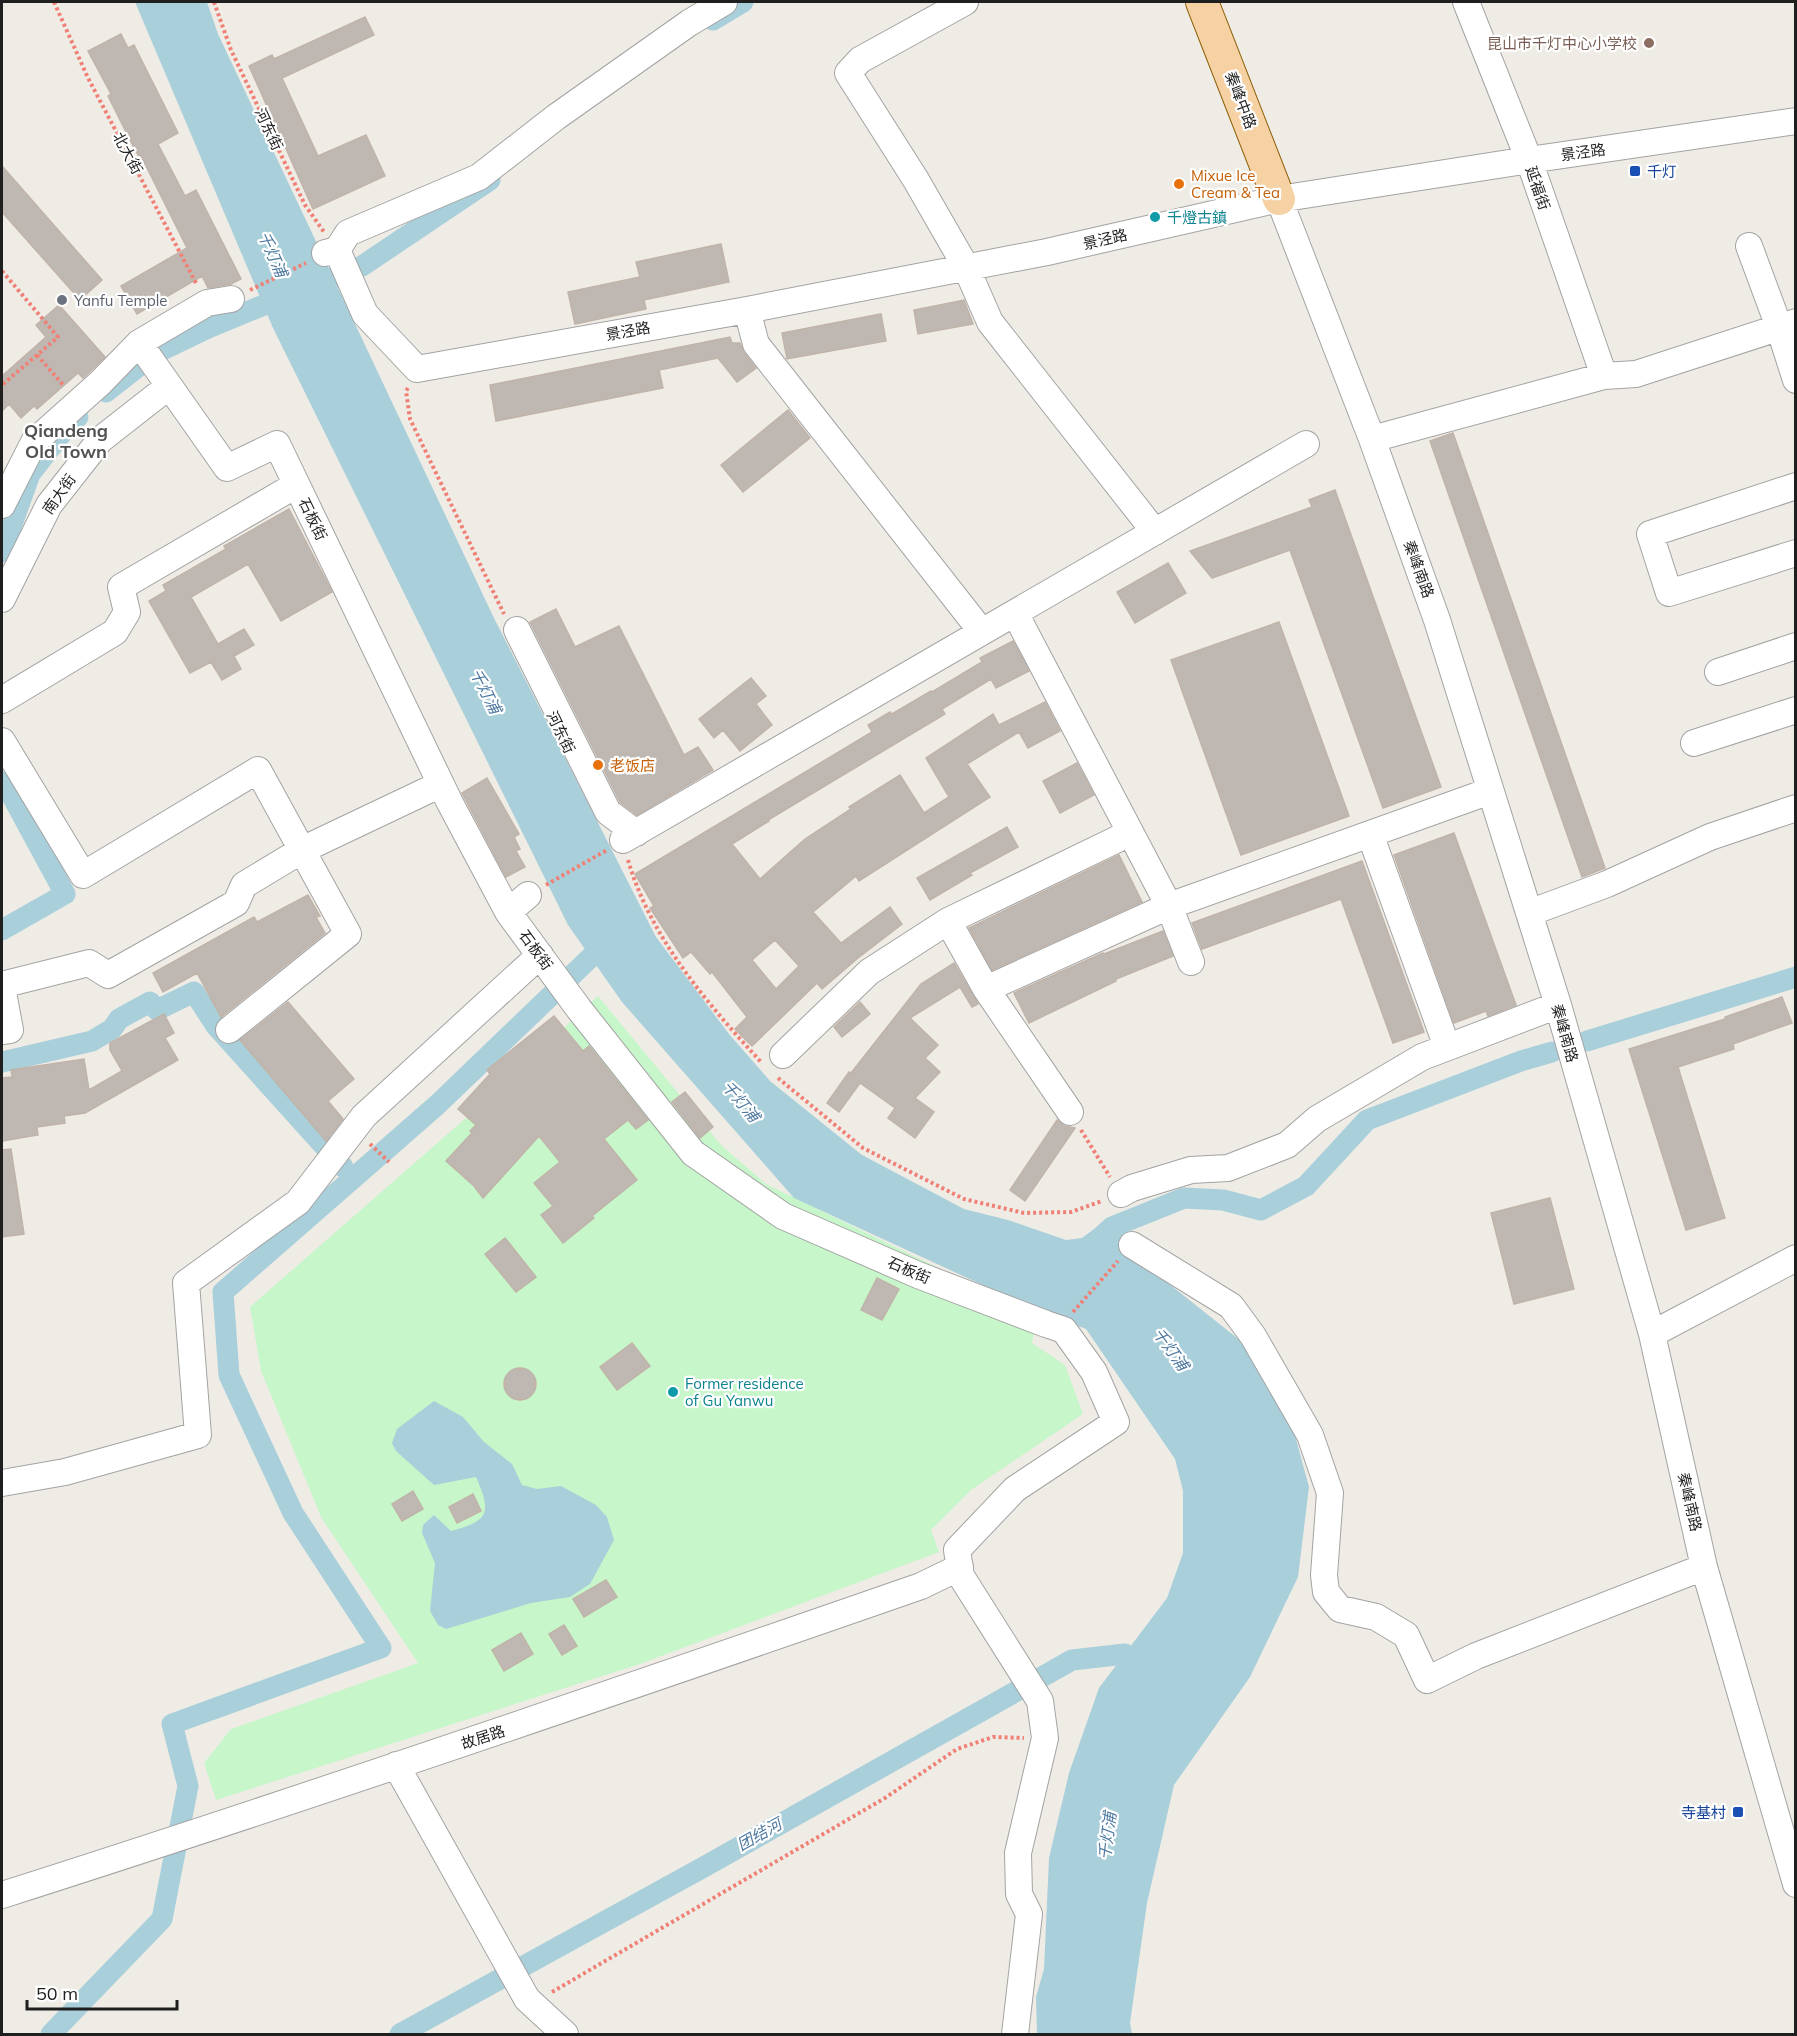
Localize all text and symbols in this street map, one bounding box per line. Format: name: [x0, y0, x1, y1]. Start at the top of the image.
place label: 昆山市千灯中心小学校: [1487, 34, 1637, 53]
marker: 昆山市千灯中心小学校: [1642, 36, 1656, 50]
street label: 秦峰中路: [1221, 69, 1261, 131]
street label: 河东街: [251, 105, 287, 153]
street label: 北大街: [109, 129, 147, 177]
street label: 景泾路: [1559, 139, 1607, 165]
place label: 千灯: [1647, 162, 1677, 181]
street label: 延福街: [1522, 164, 1554, 212]
marker: 千灯: [1628, 164, 1642, 178]
place label: Mixue Ice Cream & Tea: [1191, 166, 1280, 202]
marker: Mixue Ice Cream & Tea: [1172, 177, 1186, 191]
place label: 千燈古鎮: [1167, 208, 1227, 227]
marker: 千燈古鎮: [1148, 210, 1162, 224]
street label: 景泾路: [1081, 225, 1129, 253]
water label: 千灯浦: [254, 228, 293, 283]
place label: Yanfu Temple: [73, 291, 167, 310]
marker: Yanfu Temple: [55, 293, 69, 307]
street label: 景泾路: [604, 318, 652, 344]
district label: Qiandeng Old Town: [24, 419, 108, 463]
street label: 南大街: [38, 470, 80, 518]
street label: 石板街: [295, 495, 331, 543]
street label: 秦峰南路: [1400, 538, 1438, 600]
water label: 千灯浦: [466, 665, 507, 720]
street label: 河东街: [543, 708, 579, 756]
place label: 老饭店: [610, 756, 655, 775]
marker: 老饭店: [591, 758, 605, 772]
street label: 石板街: [515, 926, 557, 974]
street label: 秦峰南路: [1548, 1002, 1582, 1064]
water label: 千灯浦: [718, 1076, 766, 1128]
street label: 石板街: [885, 1252, 933, 1288]
water label: 千灯浦: [1149, 1324, 1195, 1377]
place label: Former residence of Gu Yanwu: [685, 1374, 804, 1410]
marker: Former residence of Gu Yanwu: [666, 1385, 680, 1399]
street label: 秦峰南路: [1674, 1471, 1706, 1533]
street label: 故居路: [459, 1721, 507, 1753]
place label: 寺基村: [1681, 1803, 1726, 1822]
marker: 寺基村: [1731, 1805, 1745, 1819]
water label: 千灯浦: [1094, 1808, 1120, 1861]
water label: 团结河: [733, 1812, 787, 1854]
scale bar: [27, 1973, 177, 2011]
text: 50 m: [36, 1982, 78, 2005]

